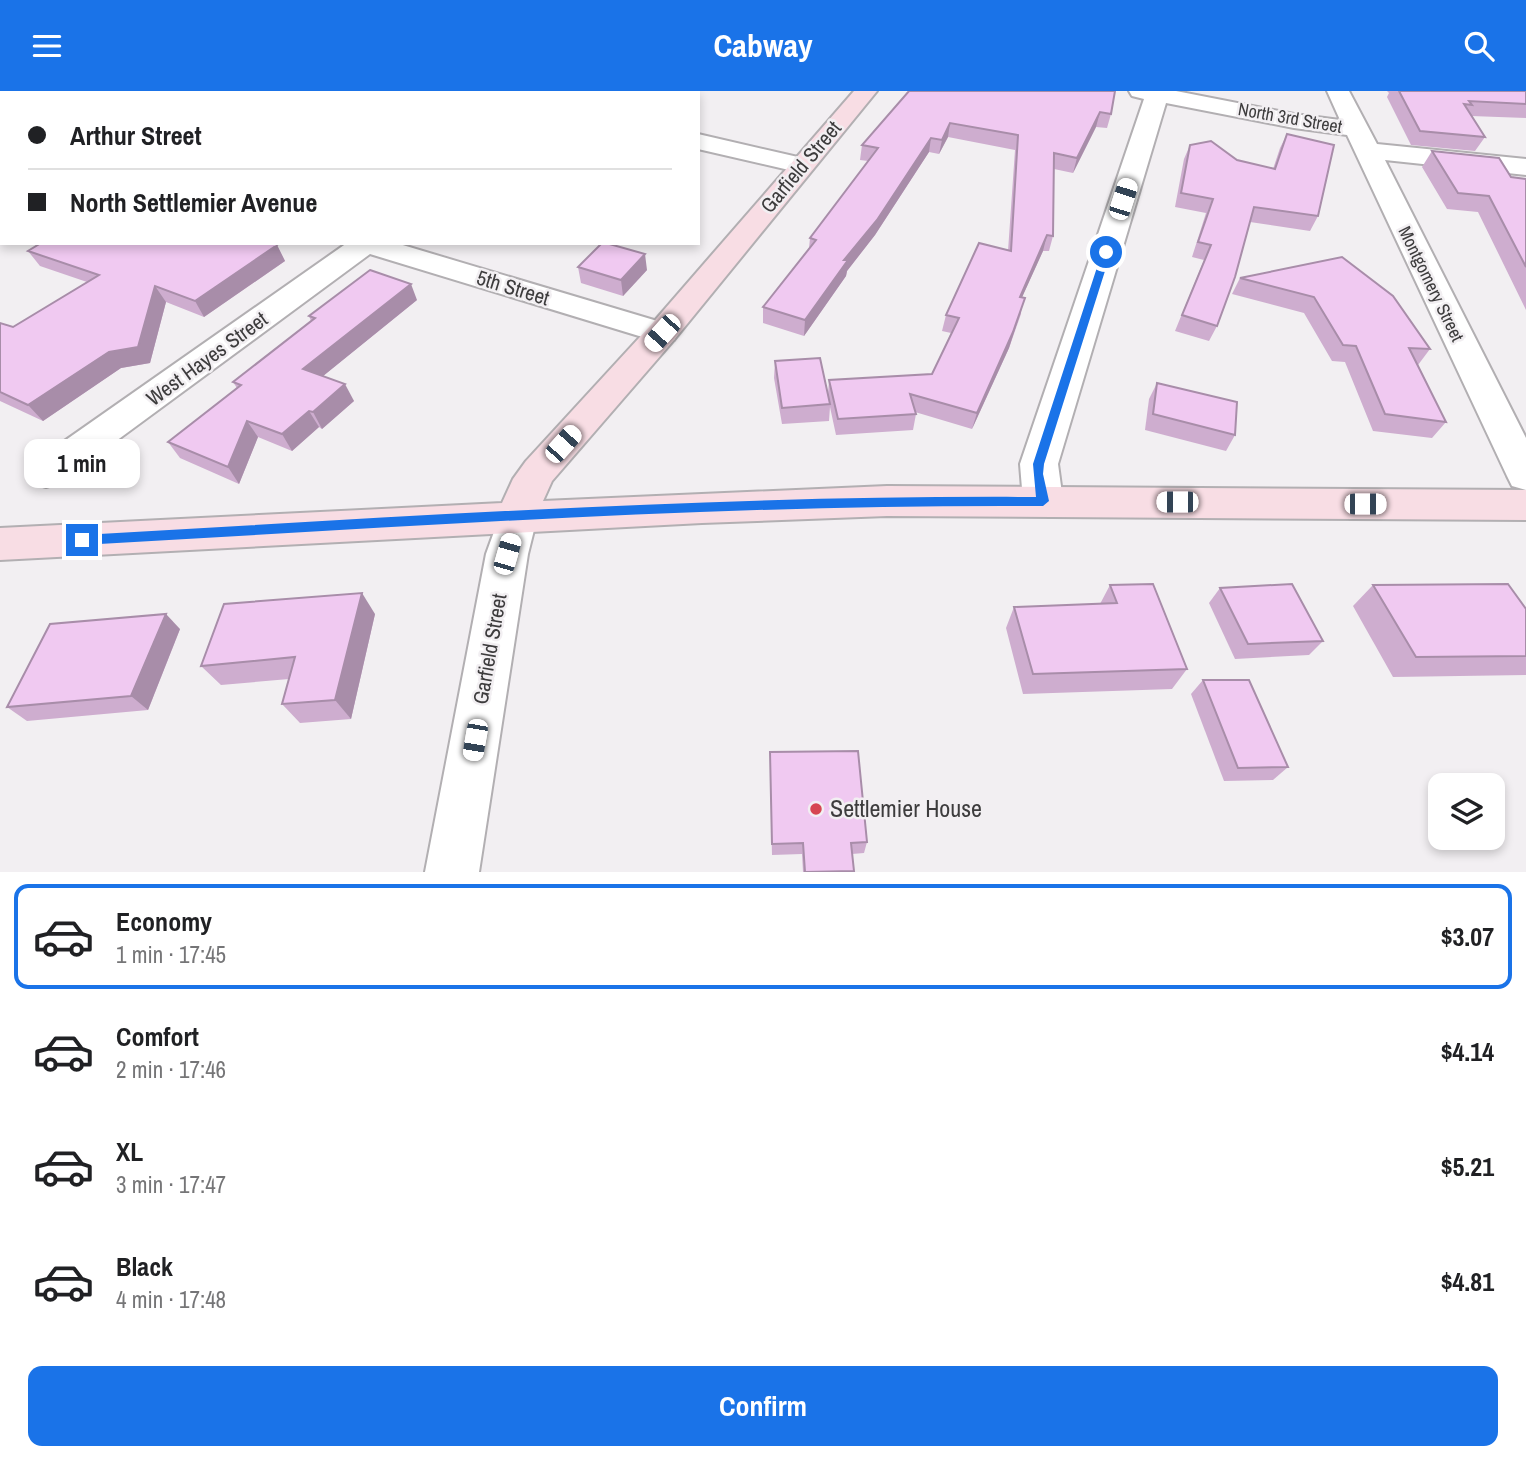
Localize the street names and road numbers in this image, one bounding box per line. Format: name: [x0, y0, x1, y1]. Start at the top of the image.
street label: North 3rd Street: [1236, 96, 1344, 139]
street label: Garfield Street: [754, 114, 848, 219]
street label: Montgomery Street: [1393, 222, 1470, 346]
street label: 5th Street: [473, 263, 553, 312]
street label: West Hayes Street: [140, 305, 273, 412]
street label: Garfield Street: [466, 591, 514, 707]

